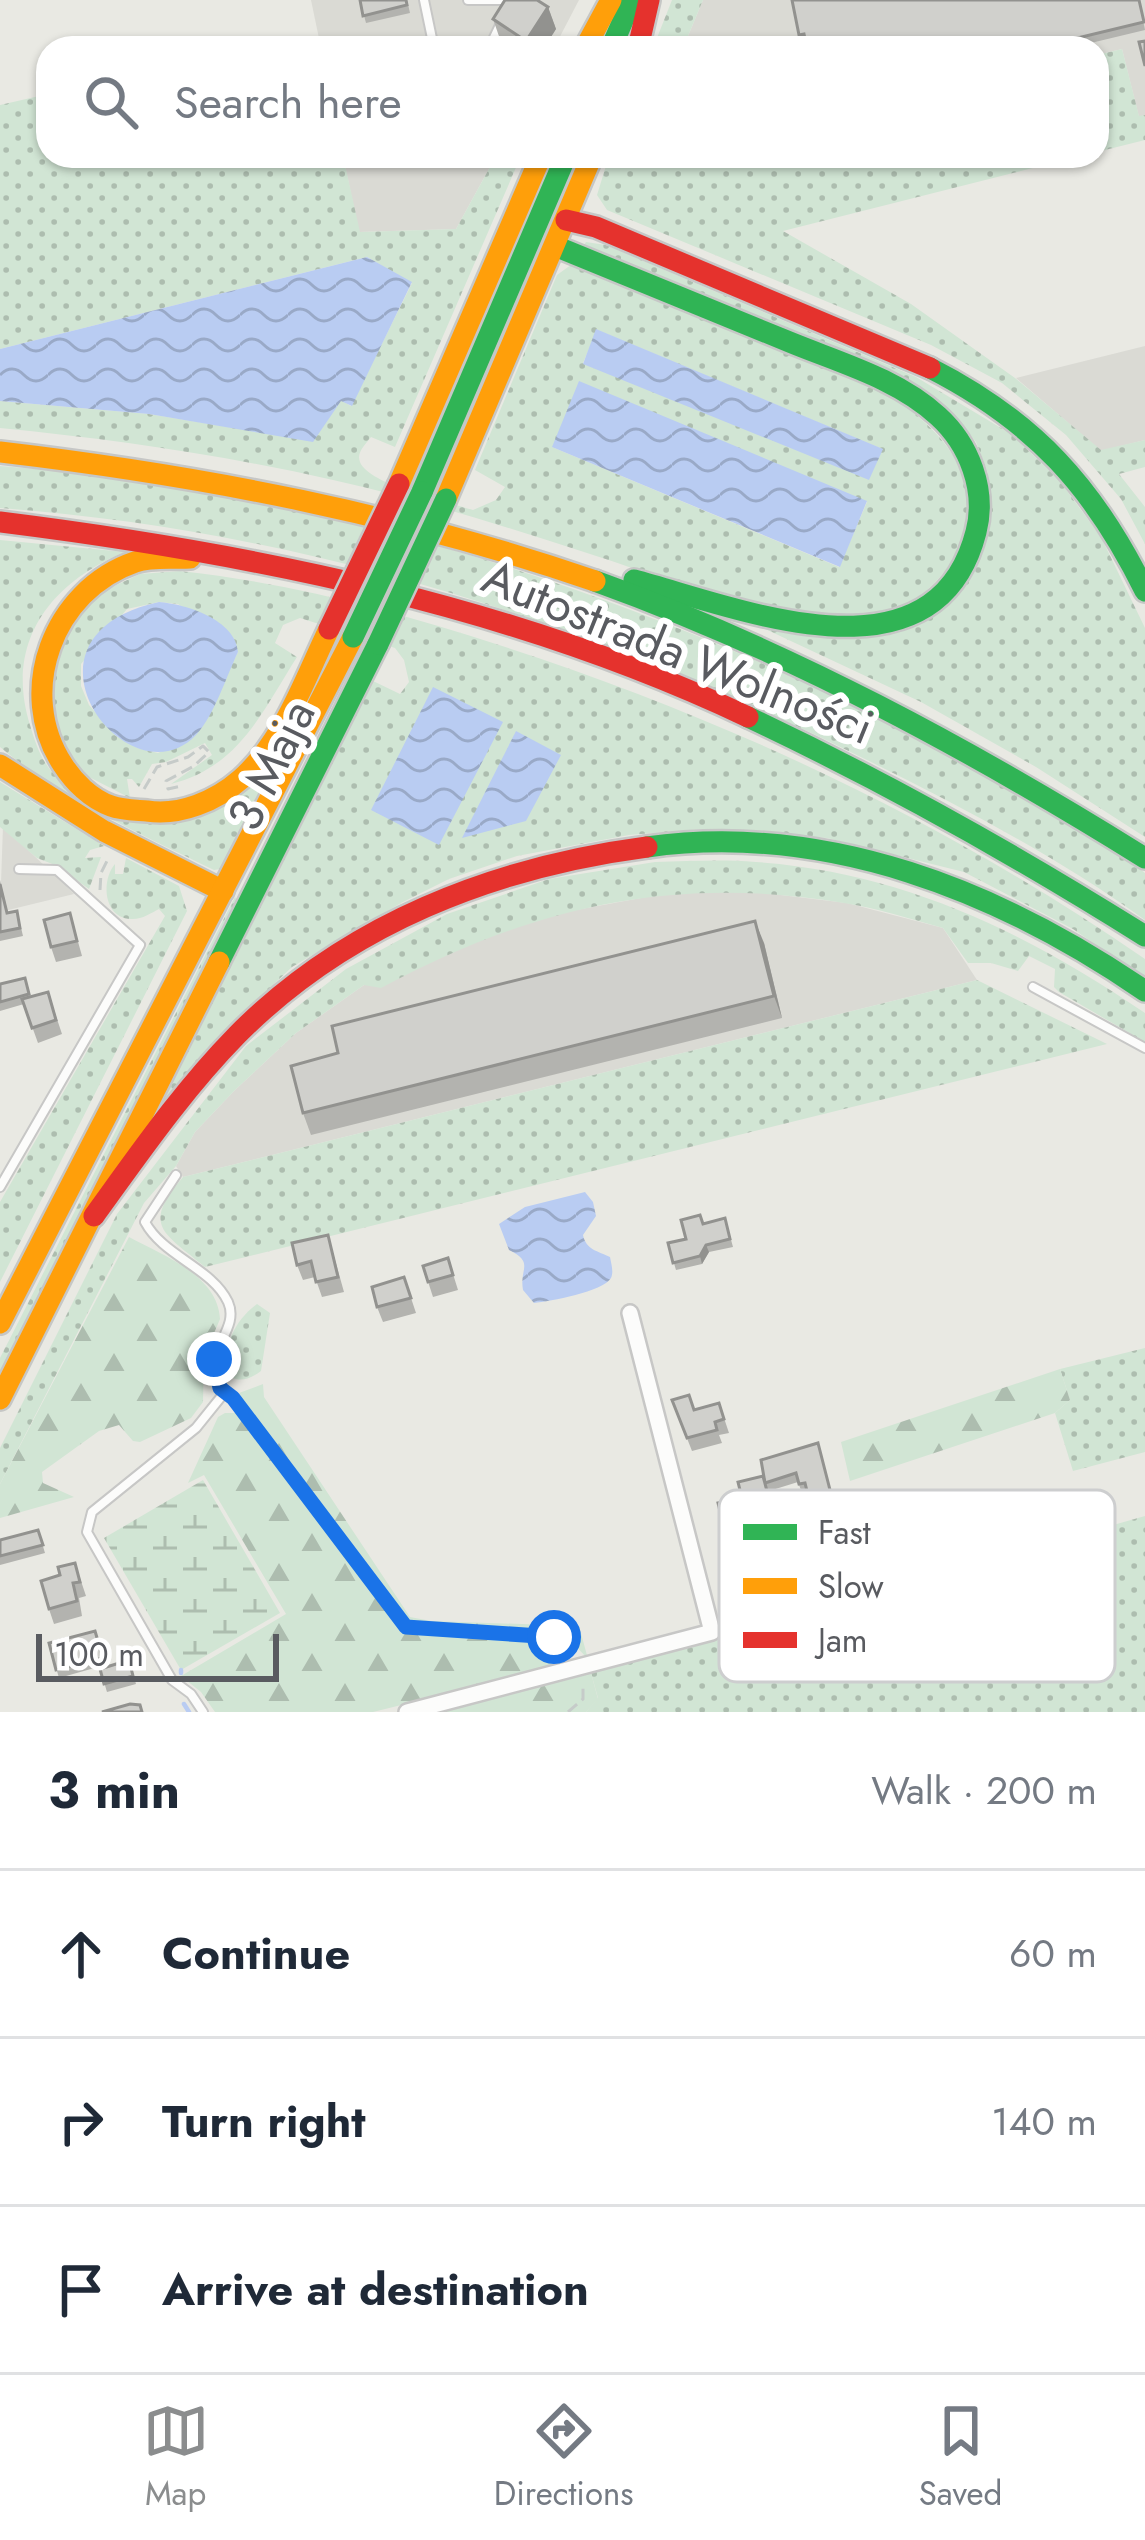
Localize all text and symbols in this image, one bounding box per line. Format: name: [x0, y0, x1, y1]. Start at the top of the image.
search box: [36, 36, 1109, 168]
icon: search: [78, 69, 144, 135]
text: Search here: [174, 70, 402, 135]
street label: Autostrada Wolności: [472, 542, 884, 762]
street label: 3 Maja: [210, 688, 332, 842]
route end: [187, 1332, 241, 1386]
legend: [719, 1490, 1115, 1682]
text: Fast: [818, 1509, 871, 1556]
text: Slow: [818, 1563, 884, 1610]
route start: [527, 1610, 581, 1664]
text: Jam: [814, 1617, 868, 1664]
scale bar: [36, 1628, 279, 1681]
text: 100 m: [54, 1631, 144, 1678]
text: 3 min: [48, 1753, 180, 1827]
text: Walk · 200 m: [871, 1762, 1097, 1819]
icon: ahead: [48, 1921, 114, 1987]
text: Continue: [162, 1921, 350, 1986]
text: 60 m: [1009, 1925, 1097, 1982]
icon: right: [48, 2089, 114, 2155]
text: Turn right: [162, 2089, 366, 2154]
text: 140 m: [991, 2093, 1097, 2150]
icon: arrive: [48, 2257, 114, 2323]
text: Arrive at destination: [162, 2257, 589, 2322]
tab: Map: [143, 2398, 209, 2517]
tab: Directions: [494, 2398, 634, 2517]
tab: Saved: [919, 2398, 1002, 2517]

